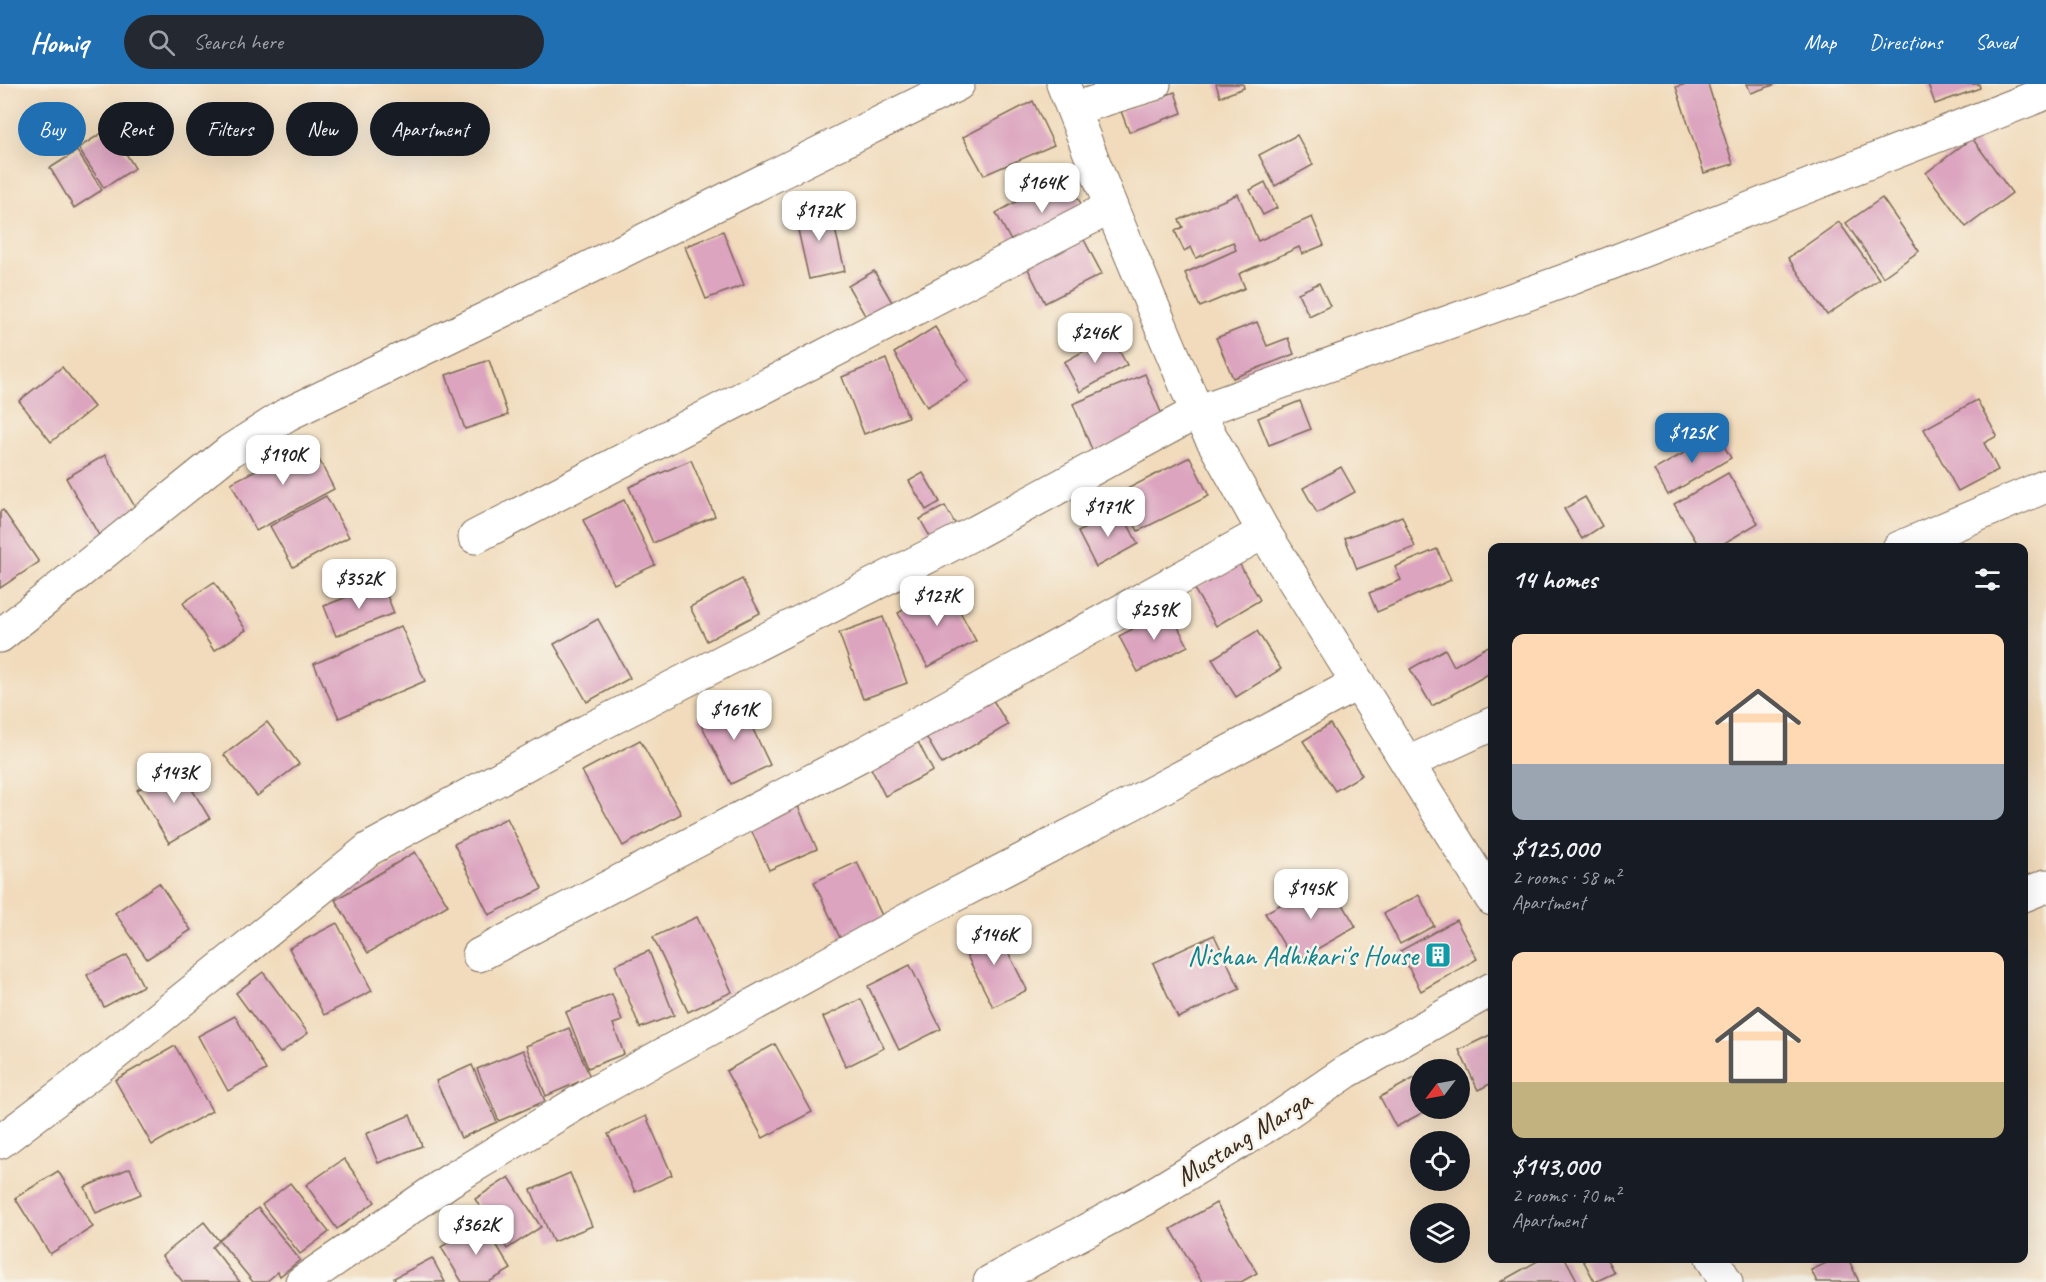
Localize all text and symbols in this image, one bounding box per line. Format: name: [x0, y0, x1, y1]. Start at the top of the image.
search box: [124, 15, 544, 69]
text: Homiq: [30, 25, 88, 60]
icon: search: [145, 26, 178, 59]
text: Search here: [193, 28, 283, 56]
text: Map: [1804, 29, 1836, 55]
text: Directions: [1869, 29, 1942, 55]
text: Saved: [1975, 29, 2016, 55]
chip: Buy: [18, 102, 86, 156]
chip: Rent: [98, 102, 174, 156]
chip: Filters: [186, 102, 274, 156]
chip: New: [286, 102, 358, 156]
chip: Apartment: [370, 102, 490, 156]
pin: $164K: [1000, 163, 1084, 214]
text: $164K: [1019, 170, 1065, 195]
pin: $172K: [777, 191, 861, 242]
text: $172K: [796, 198, 842, 223]
pin: $246K: [1053, 313, 1137, 364]
text: $246K: [1072, 320, 1118, 345]
pin: $125K: [1650, 413, 1734, 464]
text: $125K: [1669, 420, 1715, 445]
pin: $190K: [241, 435, 325, 486]
text: $190K: [260, 442, 306, 467]
pin: $171K: [1066, 487, 1150, 538]
text: $171K: [1085, 494, 1131, 519]
pin: $352K: [317, 559, 401, 610]
text: 14 homes: [1512, 563, 1597, 596]
icon: filters: [1971, 563, 2004, 596]
text: $352K: [336, 566, 382, 591]
pin: $127K: [895, 576, 979, 627]
text: $127K: [914, 583, 960, 608]
pin: $259K: [1112, 590, 1196, 641]
text: $259K: [1131, 597, 1177, 622]
icon: home: [1704, 673, 1812, 781]
pin: $161K: [692, 690, 776, 741]
text: $161K: [711, 697, 757, 722]
pin: $143K: [132, 753, 216, 804]
text: $143K: [151, 760, 197, 785]
text: $125,000: [1512, 832, 1599, 865]
text: 2 rooms · 58 m²: [1512, 865, 1620, 890]
pin: $145K: [1269, 869, 1353, 920]
text: $145K: [1288, 876, 1334, 901]
text: Apartment: [1512, 890, 1585, 915]
pin: $146K: [952, 915, 1036, 966]
text: $146K: [971, 922, 1017, 947]
place label: Nishan Adhikari's House: [1188, 938, 1420, 973]
building icon: Nishan Adhikari's House: [1423, 940, 1453, 970]
icon: home: [1704, 991, 1812, 1099]
north arrow: [1410, 1059, 1470, 1119]
map controls: [1410, 1059, 1470, 1263]
street label: Mustang Marga: [1169, 1082, 1319, 1194]
button: locate: [1410, 1131, 1470, 1191]
text: $143,000: [1512, 1150, 1599, 1183]
text: 2 rooms · 70 m²: [1512, 1183, 1620, 1208]
button: layers: [1410, 1203, 1470, 1263]
pin: $362K: [434, 1205, 518, 1256]
text: Apartment: [1512, 1208, 1585, 1233]
text: $362K: [453, 1212, 499, 1237]

